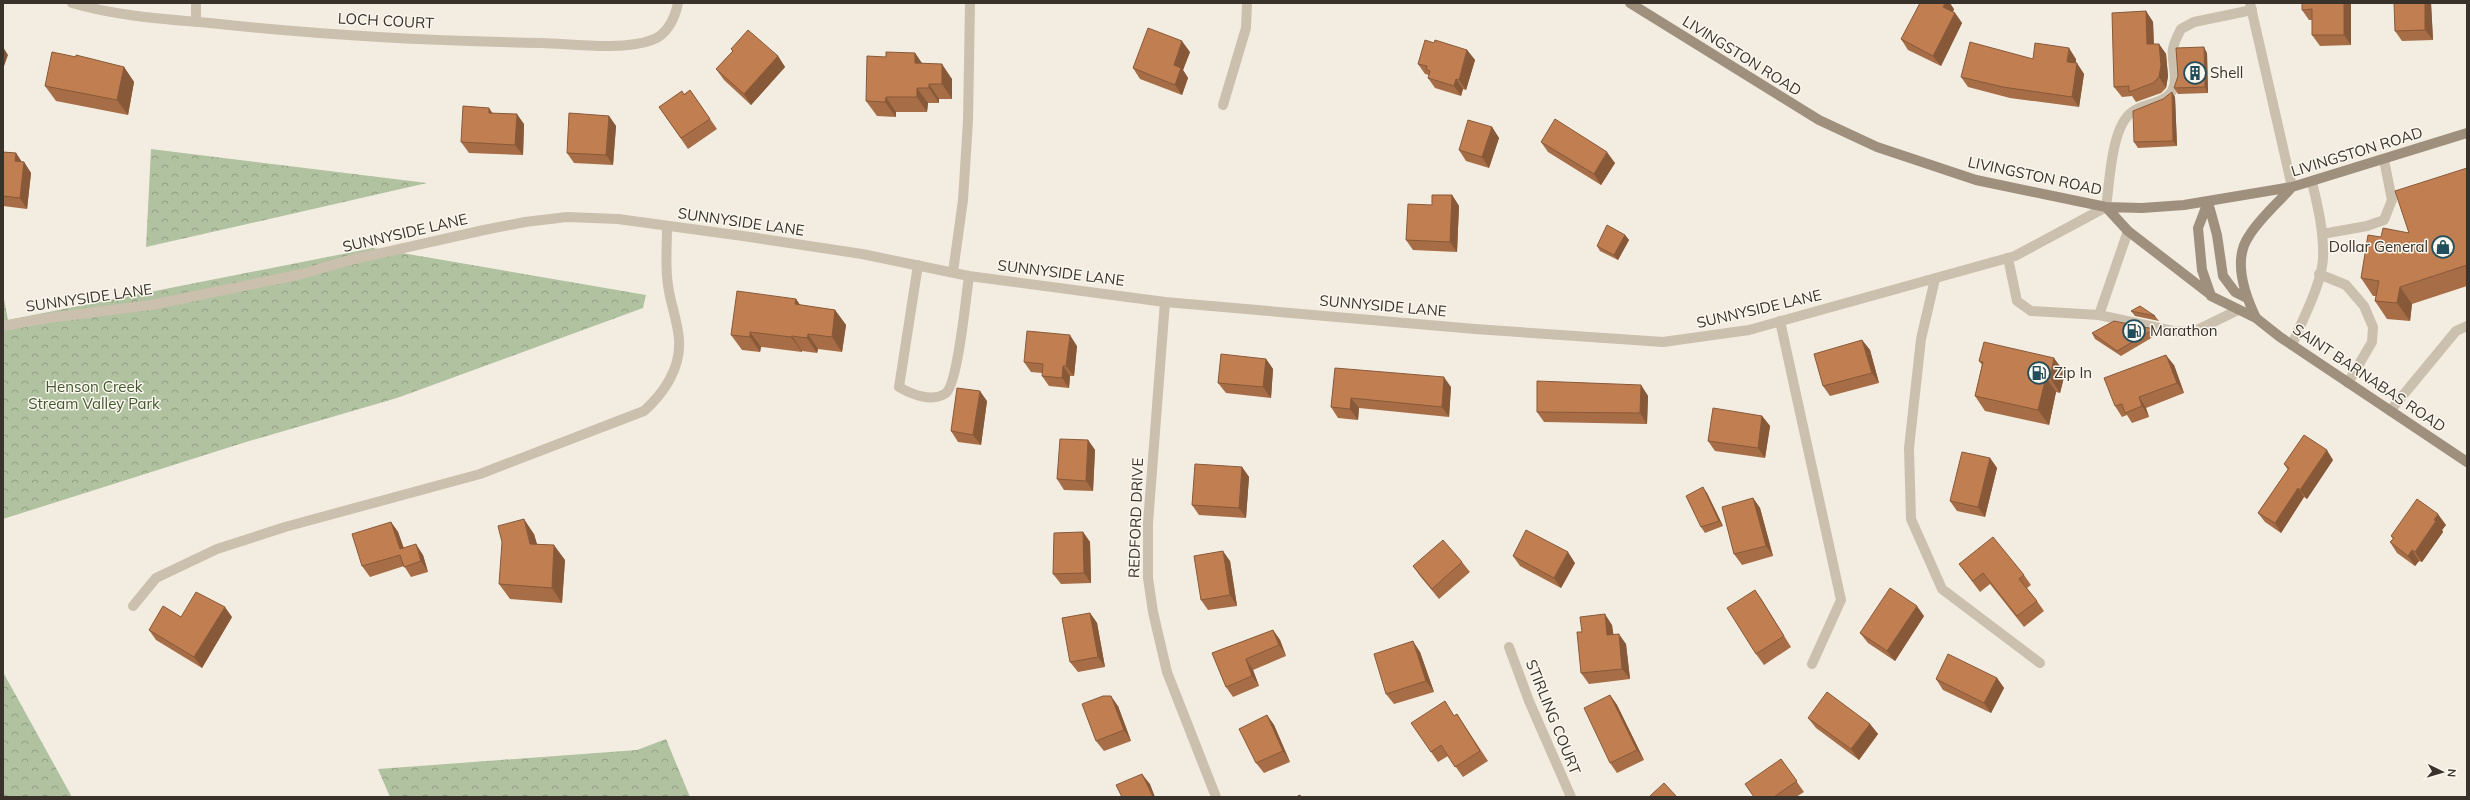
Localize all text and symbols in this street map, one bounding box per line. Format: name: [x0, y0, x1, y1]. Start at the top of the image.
street label: LOCH COURT: [337, 8, 435, 33]
street label: LIVINGSTON ROAD: [1679, 11, 1805, 100]
building icon: Shell: [2182, 60, 2208, 86]
place label: Shell: [2210, 63, 2243, 82]
street label: LIVINGSTON ROAD: [2289, 122, 2425, 181]
street label: LIVINGSTON ROAD: [1966, 152, 2104, 199]
street label: SUNNYSIDE LANE: [677, 203, 806, 240]
street label: SUNNYSIDE LANE: [341, 209, 469, 256]
shop icon: Dollar General: [2430, 234, 2456, 260]
place label: Dollar General: [2329, 237, 2428, 256]
street label: SUNNYSIDE LANE: [997, 255, 1126, 290]
street label: SUNNYSIDE LANE: [24, 279, 154, 316]
street label: SUNNYSIDE LANE: [1695, 285, 1823, 332]
street label: SUNNYSIDE LANE: [1319, 290, 1448, 321]
fuel station icon: Marathon: [2121, 318, 2147, 344]
street label: SAINT BARNABAS ROAD: [2289, 319, 2449, 436]
place label: Marathon: [2150, 321, 2218, 340]
fuel station icon: Zip In: [2026, 360, 2052, 386]
place label: Zip In: [2054, 363, 2092, 382]
park label: Henson Creek Stream Valley Park: [28, 377, 160, 413]
street label: REDFORD DRIVE: [1124, 457, 1147, 578]
street label: STIRLING COURT: [1522, 657, 1585, 777]
north arrow: [2422, 752, 2462, 792]
text: N: [2445, 768, 2459, 778]

